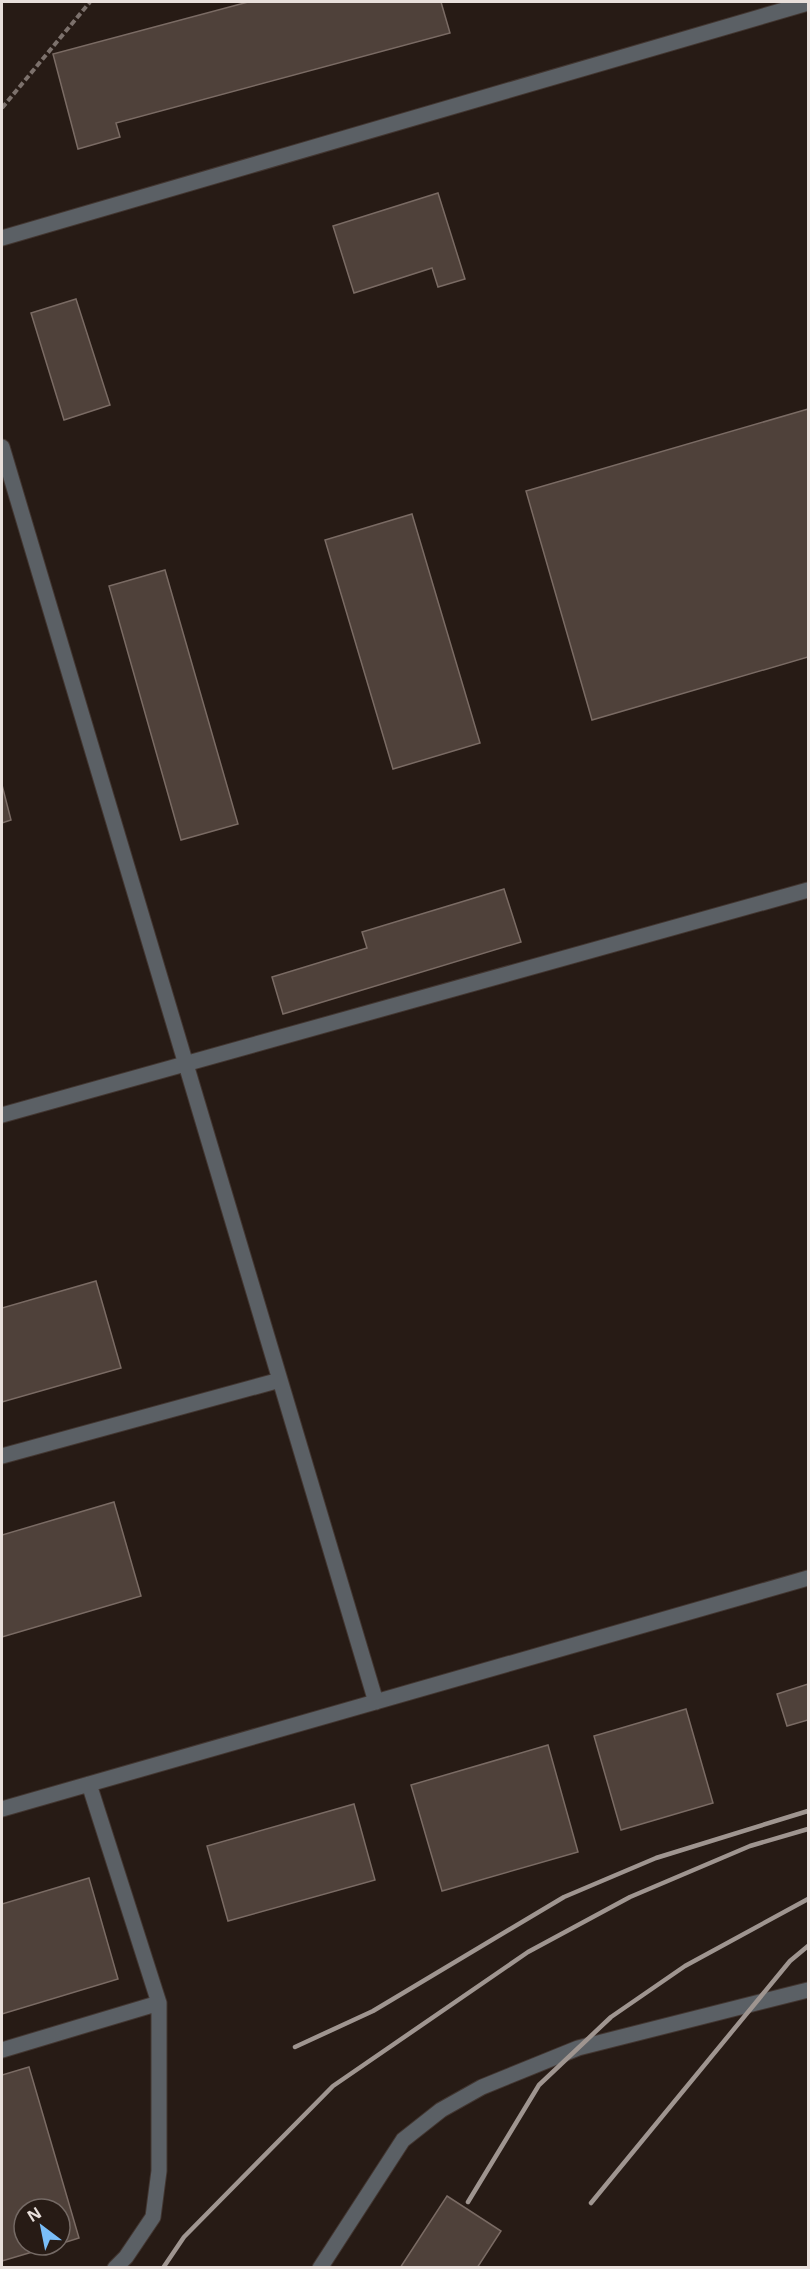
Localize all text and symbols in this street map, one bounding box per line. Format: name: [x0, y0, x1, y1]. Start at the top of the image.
north arrow: [12, 2197, 72, 2257]
text: N: [23, 2202, 45, 2227]

